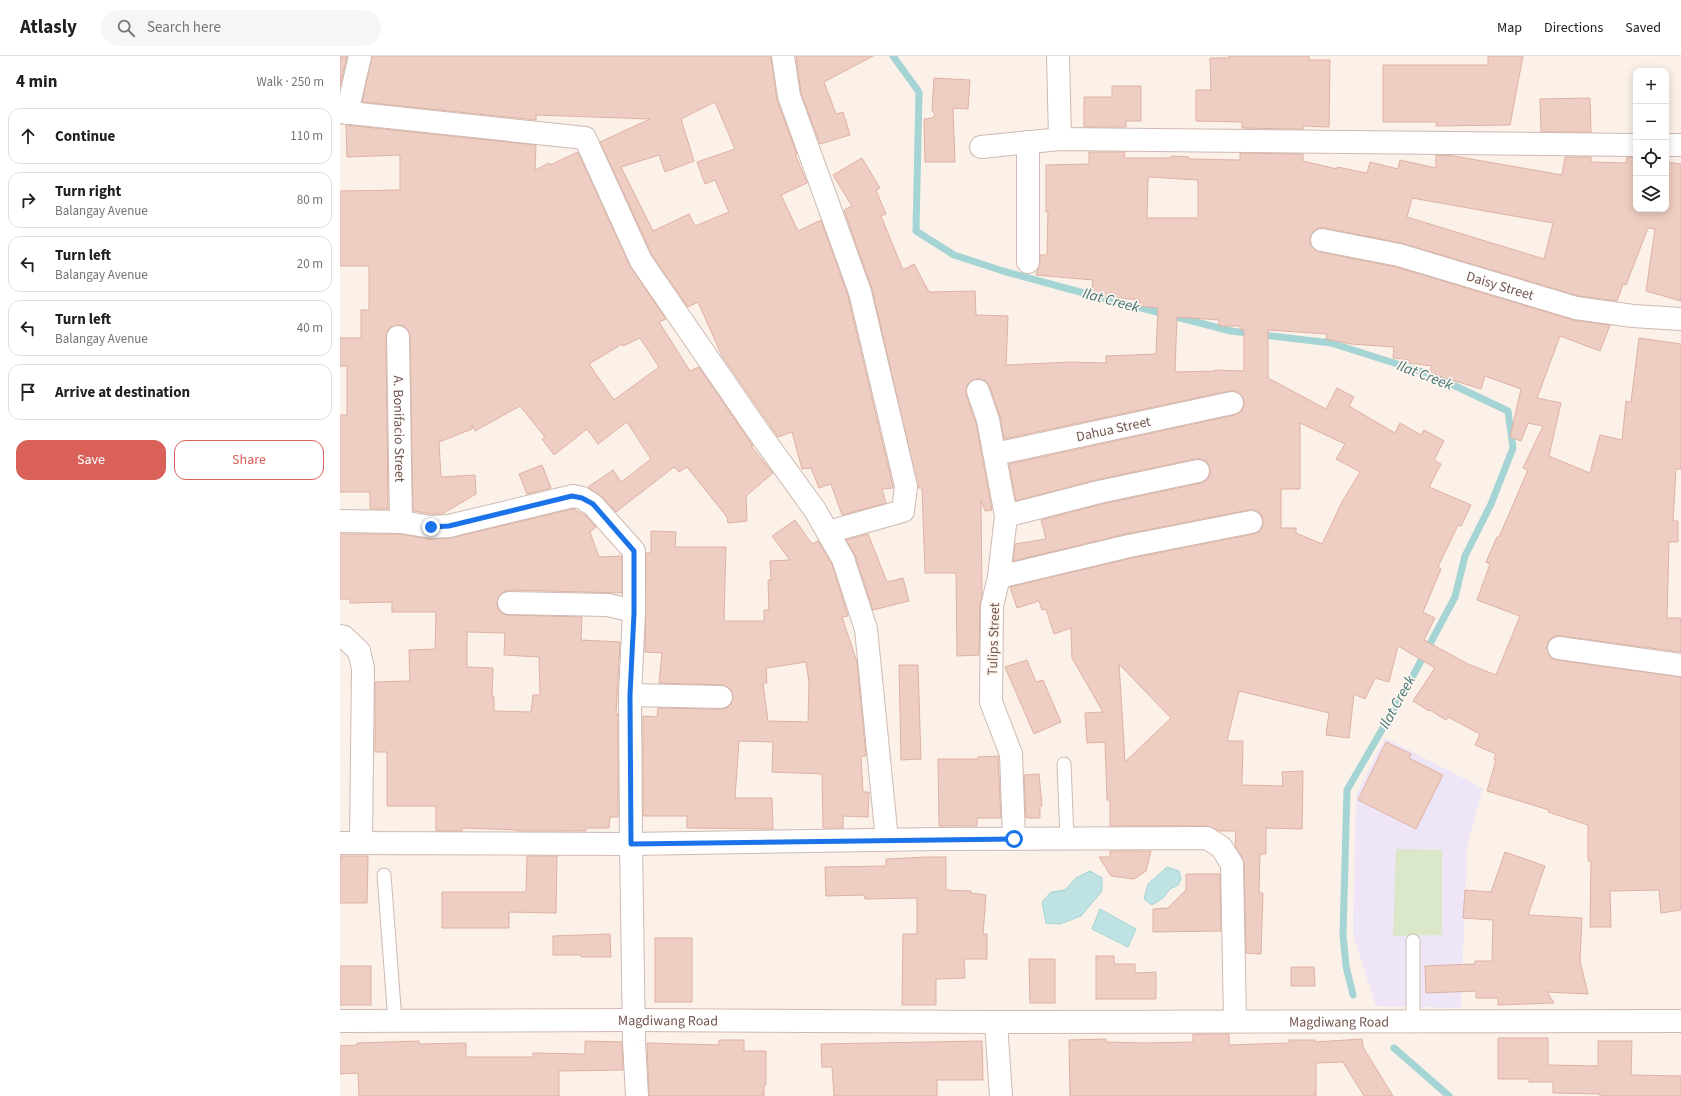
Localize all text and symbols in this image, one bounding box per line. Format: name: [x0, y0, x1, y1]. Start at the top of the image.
search box: [101, 10, 381, 46]
text: Atlasly: [20, 14, 77, 41]
icon: search: [115, 17, 137, 39]
text: Search here: [147, 17, 221, 38]
text: Map: [1497, 18, 1522, 38]
text: Directions: [1544, 18, 1603, 38]
text: Saved: [1625, 18, 1661, 38]
map controls: [1633, 68, 1669, 212]
button: +: [1633, 68, 1669, 104]
text: 4 min: [16, 70, 57, 94]
text: Walk · 250 m: [256, 73, 324, 91]
button: −: [1633, 104, 1669, 140]
icon: ahead: [17, 125, 39, 147]
text: Continue: [55, 126, 115, 147]
text: 110 m: [290, 127, 323, 145]
button: locate: [1633, 140, 1669, 176]
button: layers: [1633, 176, 1669, 212]
text: Turn right: [55, 181, 121, 202]
icon: right: [17, 189, 39, 211]
text: 80 m: [297, 191, 323, 209]
text: Balangay Avenue: [55, 202, 148, 220]
text: Turn left: [55, 245, 111, 266]
icon: left: [17, 253, 39, 275]
text: 20 m: [297, 255, 323, 273]
text: Balangay Avenue: [55, 266, 148, 284]
street label: Daisy Street: [1464, 267, 1536, 306]
water label: Ilat Creek: [1080, 283, 1142, 318]
text: Turn left: [55, 309, 111, 330]
icon: left: [17, 317, 39, 339]
text: 40 m: [297, 319, 323, 337]
text: Balangay Avenue: [55, 330, 148, 348]
water label: Ilat Creek: [1394, 355, 1457, 396]
street label: A. Bonifacio Street: [388, 375, 409, 483]
icon: arrive: [17, 381, 39, 403]
text: Arrive at destination: [55, 382, 190, 403]
street label: Dahua Street: [1074, 412, 1153, 447]
button: Save: [16, 440, 166, 480]
button: Share: [174, 440, 324, 480]
route end: [422, 518, 440, 536]
street label: Tulips Street: [983, 602, 1005, 676]
water label: Ilat Creek: [1374, 671, 1421, 733]
route start: [1005, 830, 1023, 848]
street label: Magdiwang Road: [618, 1011, 718, 1031]
street label: Magdiwang Road: [1289, 1012, 1389, 1033]

